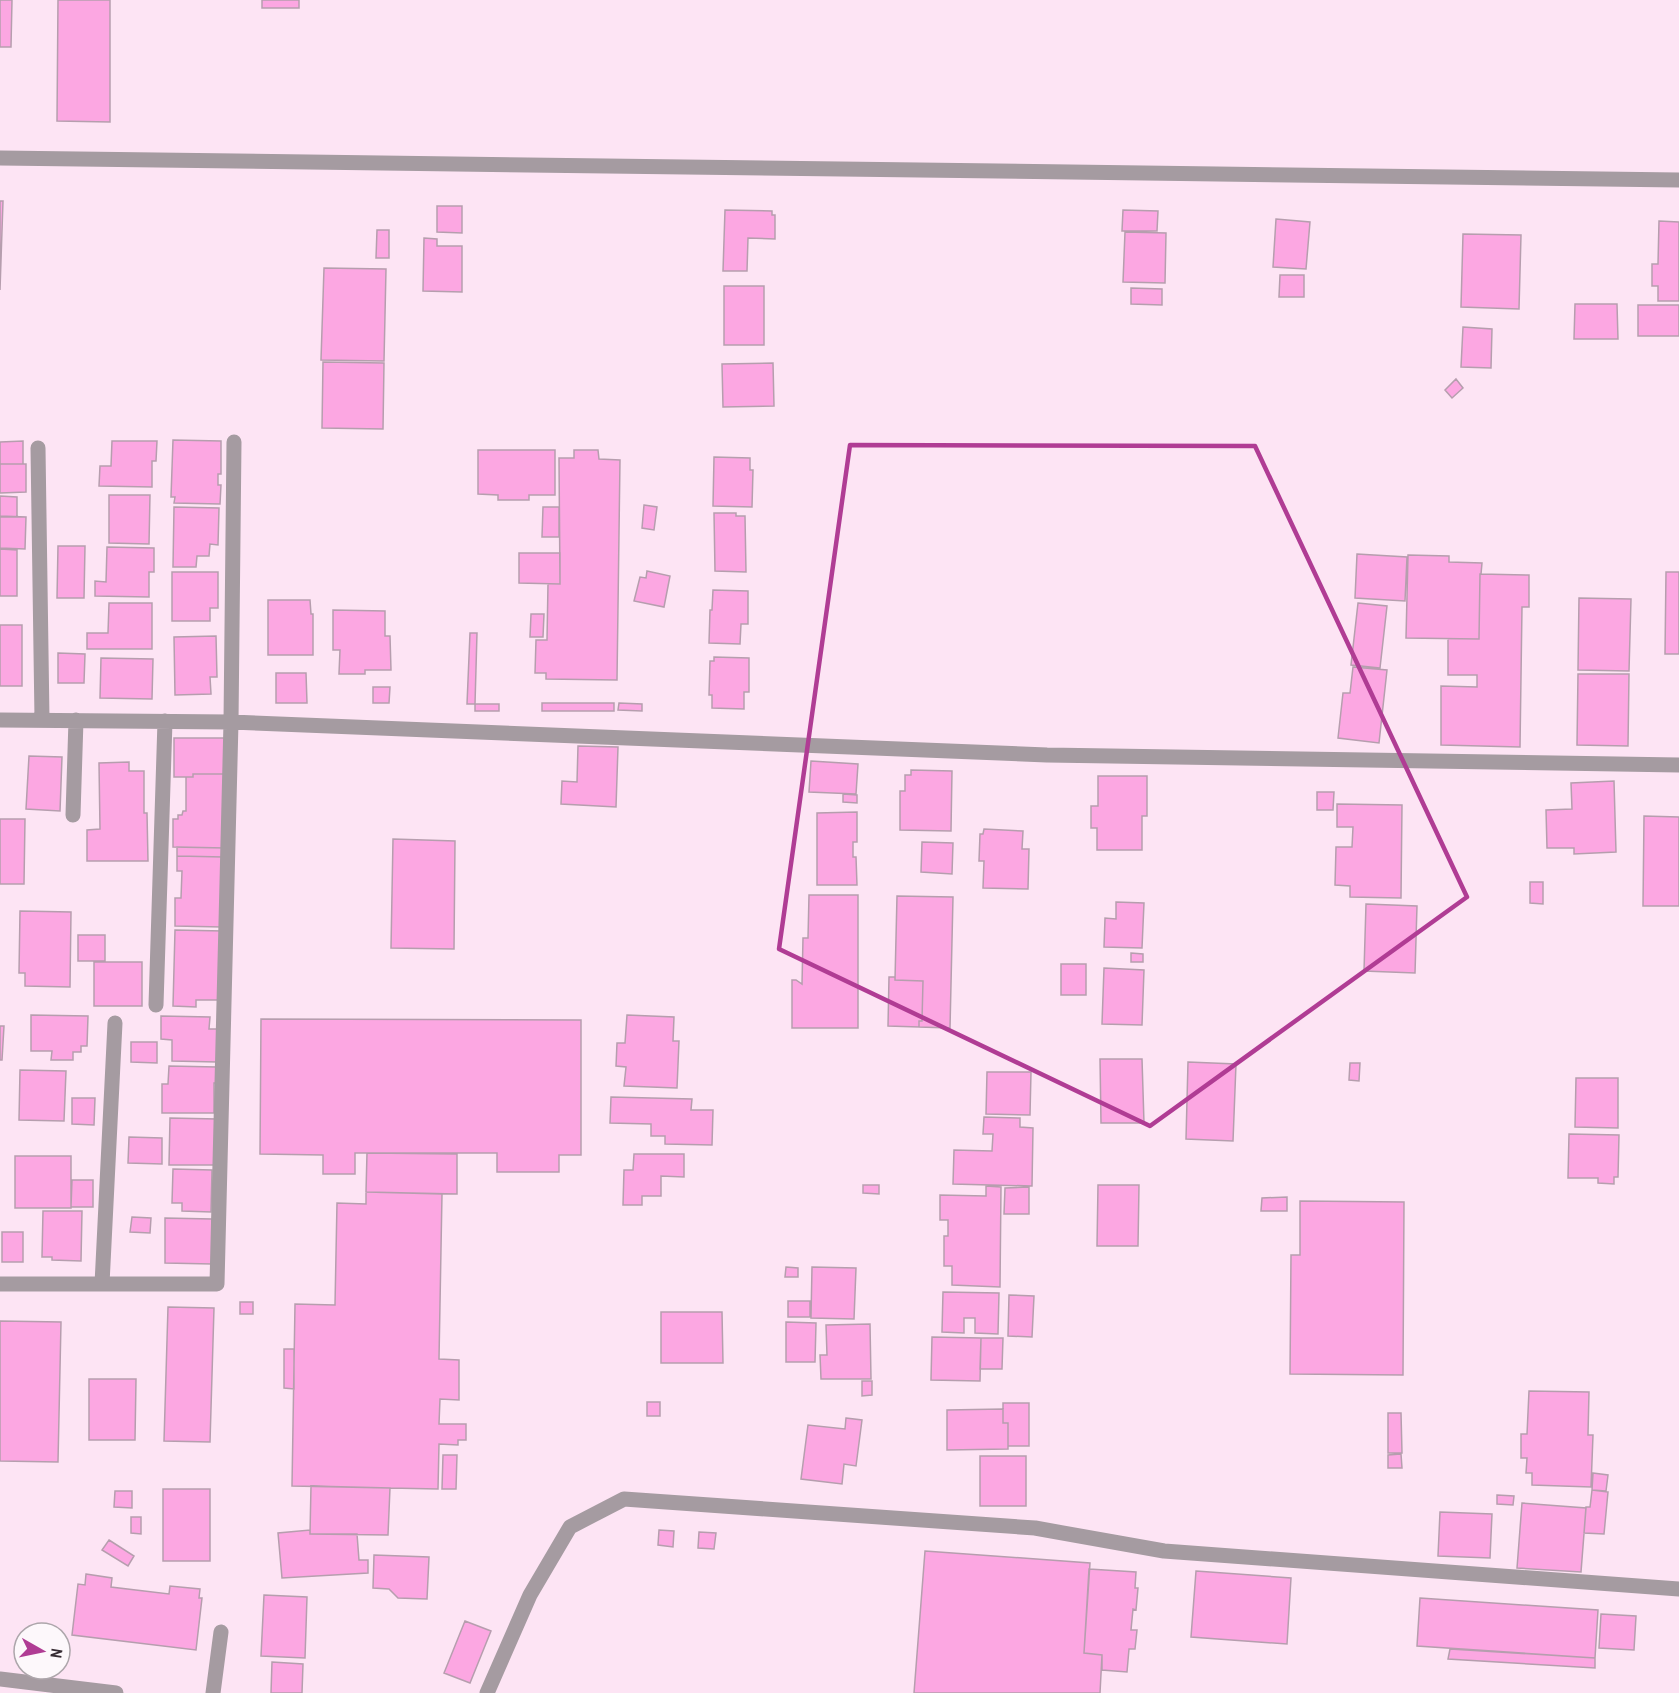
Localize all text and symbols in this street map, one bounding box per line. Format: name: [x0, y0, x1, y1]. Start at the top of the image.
north arrow: [12, 1621, 72, 1681]
text: N: [45, 1647, 68, 1660]

